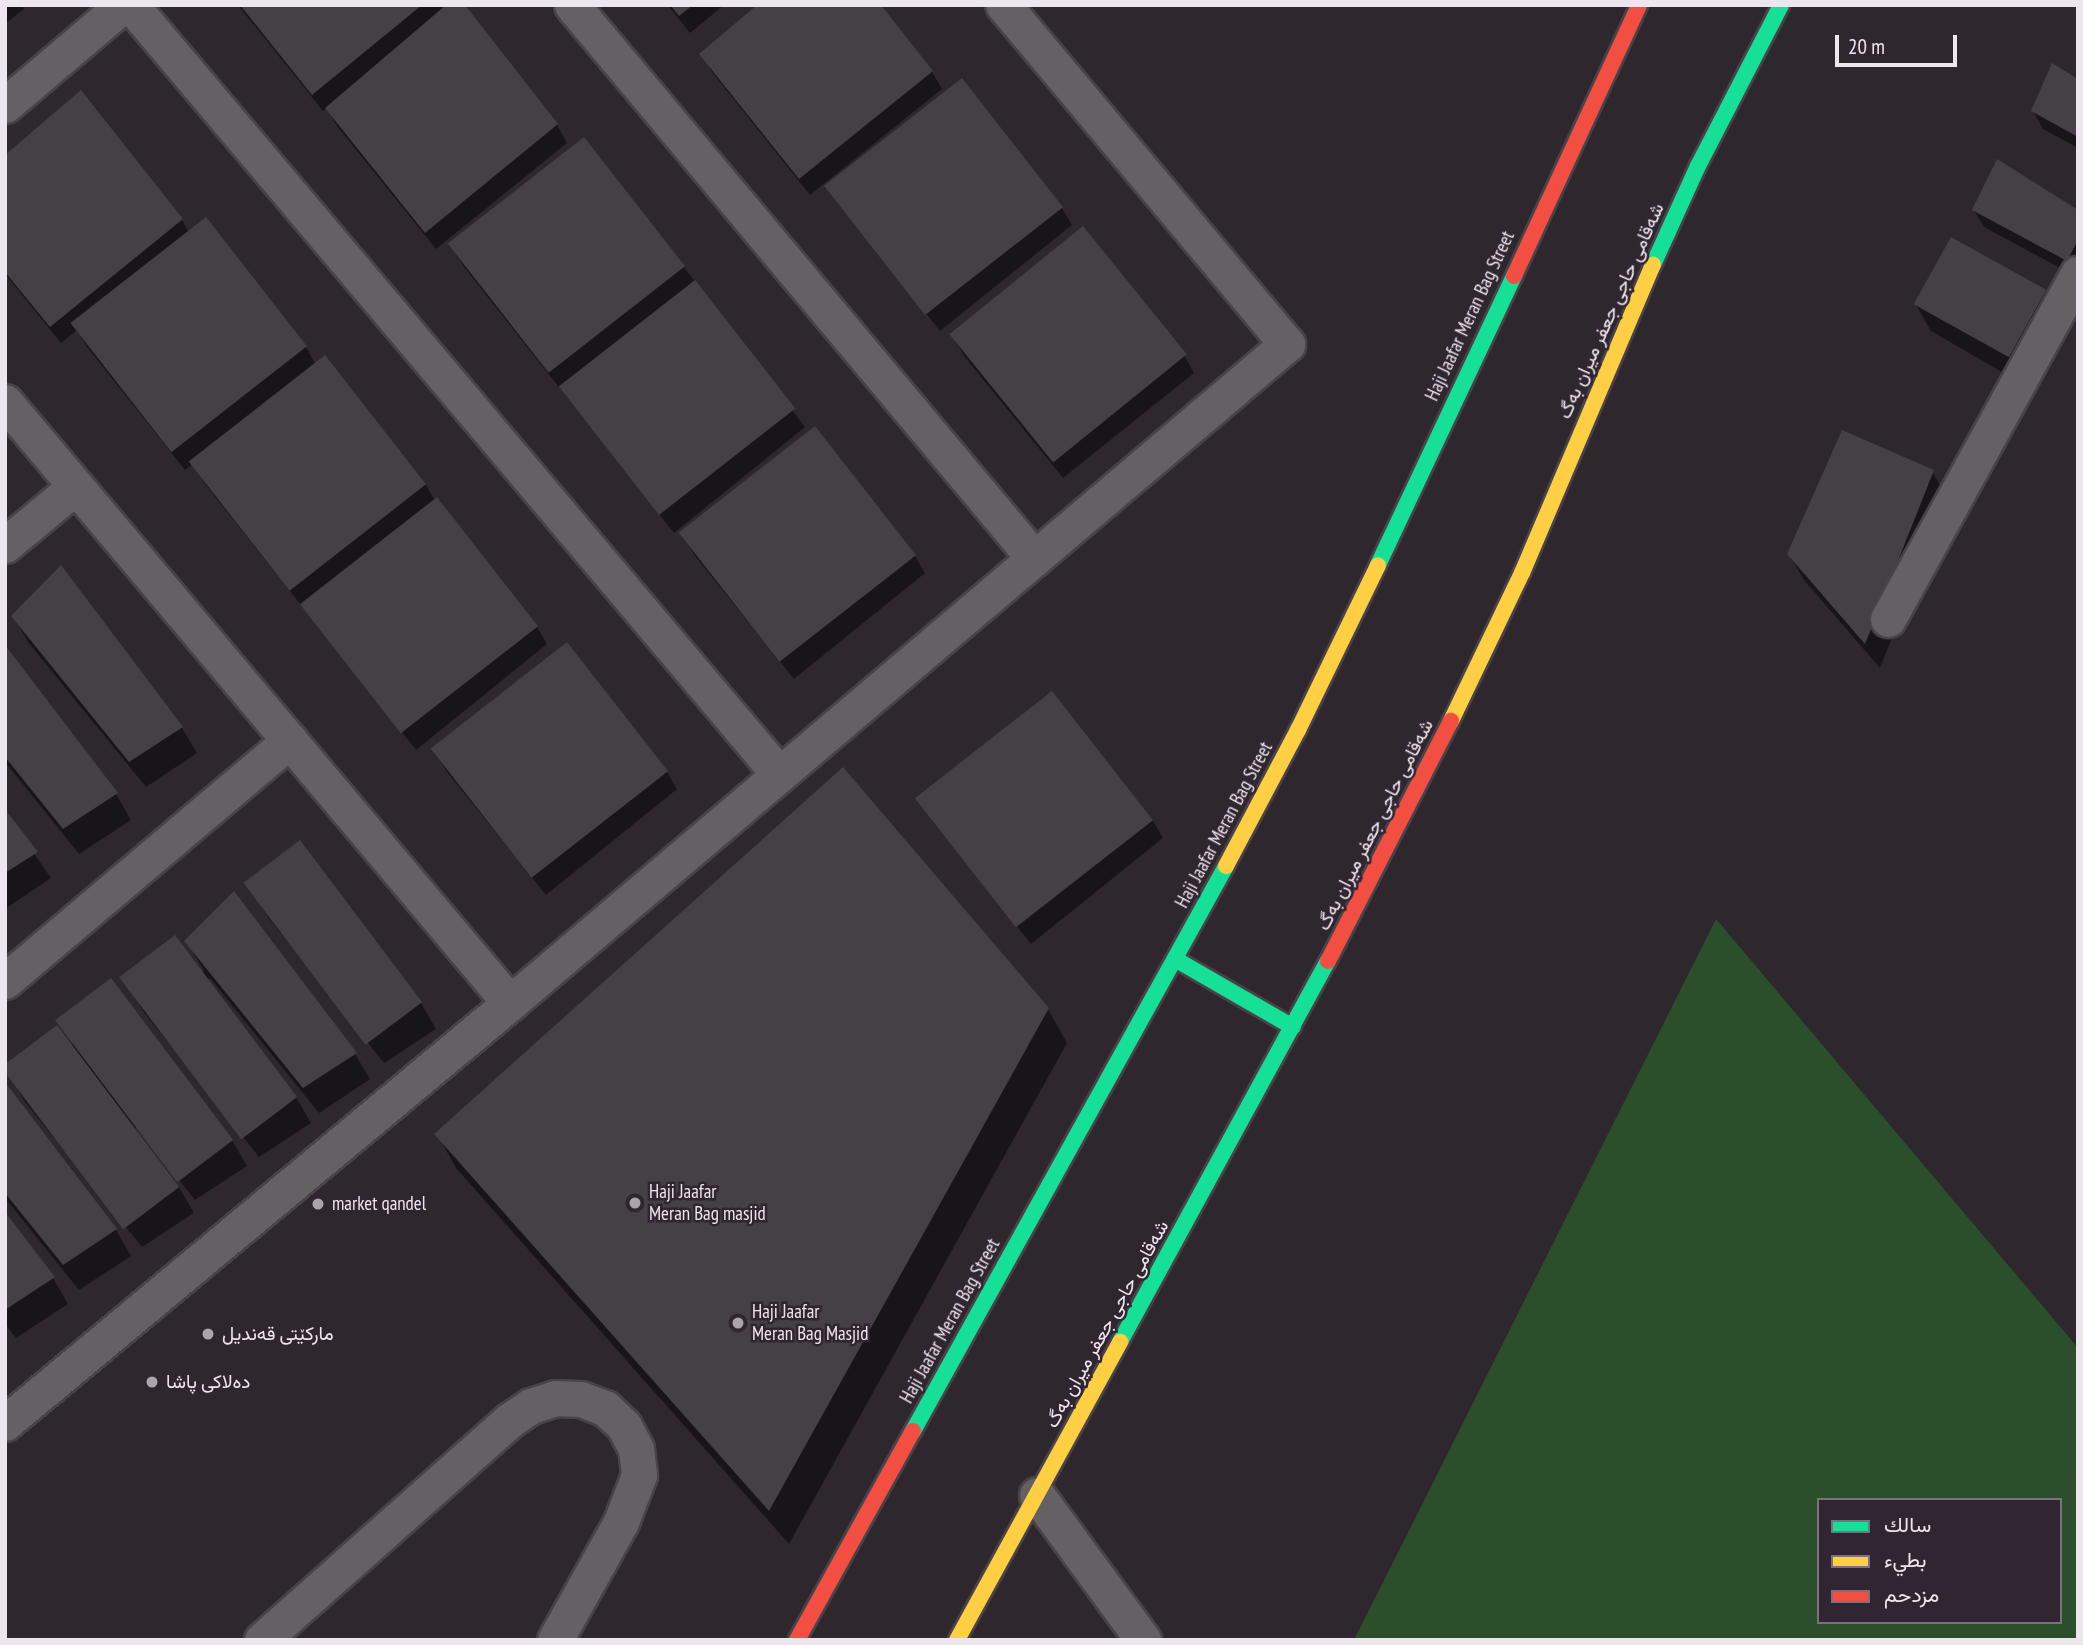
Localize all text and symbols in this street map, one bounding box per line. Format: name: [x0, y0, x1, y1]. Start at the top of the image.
scale bar: [1838, 21, 1960, 65]
text: 20 m: [1848, 33, 1885, 60]
street label: شەقامی حاجی جعفر میران بەگ: [1553, 200, 1669, 422]
street label: Haji Jaafar Meran Bag Street: [1421, 227, 1519, 405]
street label: شەقامی حاجی جعفر میران بەگ: [1312, 716, 1438, 934]
street label: Haji Jaafar Meran Bag Street: [1171, 738, 1277, 912]
place label: Haji Jaafar Meran Bag masjid: [649, 1181, 766, 1225]
place label: market qandel: [332, 1193, 426, 1215]
marker: Haji Jaafar Meran Bag masjid: [627, 1195, 643, 1211]
marker: market qandel: [310, 1196, 326, 1212]
street label: شەقامی حاجی جعفر میران بەگ: [1040, 1216, 1174, 1432]
street label: Haji Jaafar Meran Bag Street: [895, 1235, 1005, 1407]
place label: Haji Jaafar Meran Bag Masjid: [752, 1301, 868, 1345]
marker: Haji Jaafar Meran Bag Masjid: [730, 1315, 746, 1331]
place label: مارکێتی قەندیل: [222, 1323, 334, 1345]
marker: مارکێتی قەندیل: [200, 1326, 216, 1342]
place label: دەلاکی پاشا: [166, 1371, 250, 1393]
marker: دەلاکی پاشا: [144, 1374, 160, 1390]
legend: [1817, 1498, 2062, 1624]
text: سالك: [1884, 1511, 1931, 1538]
text: بطيء: [1884, 1546, 1927, 1573]
text: مزدحم: [1884, 1581, 1939, 1608]

